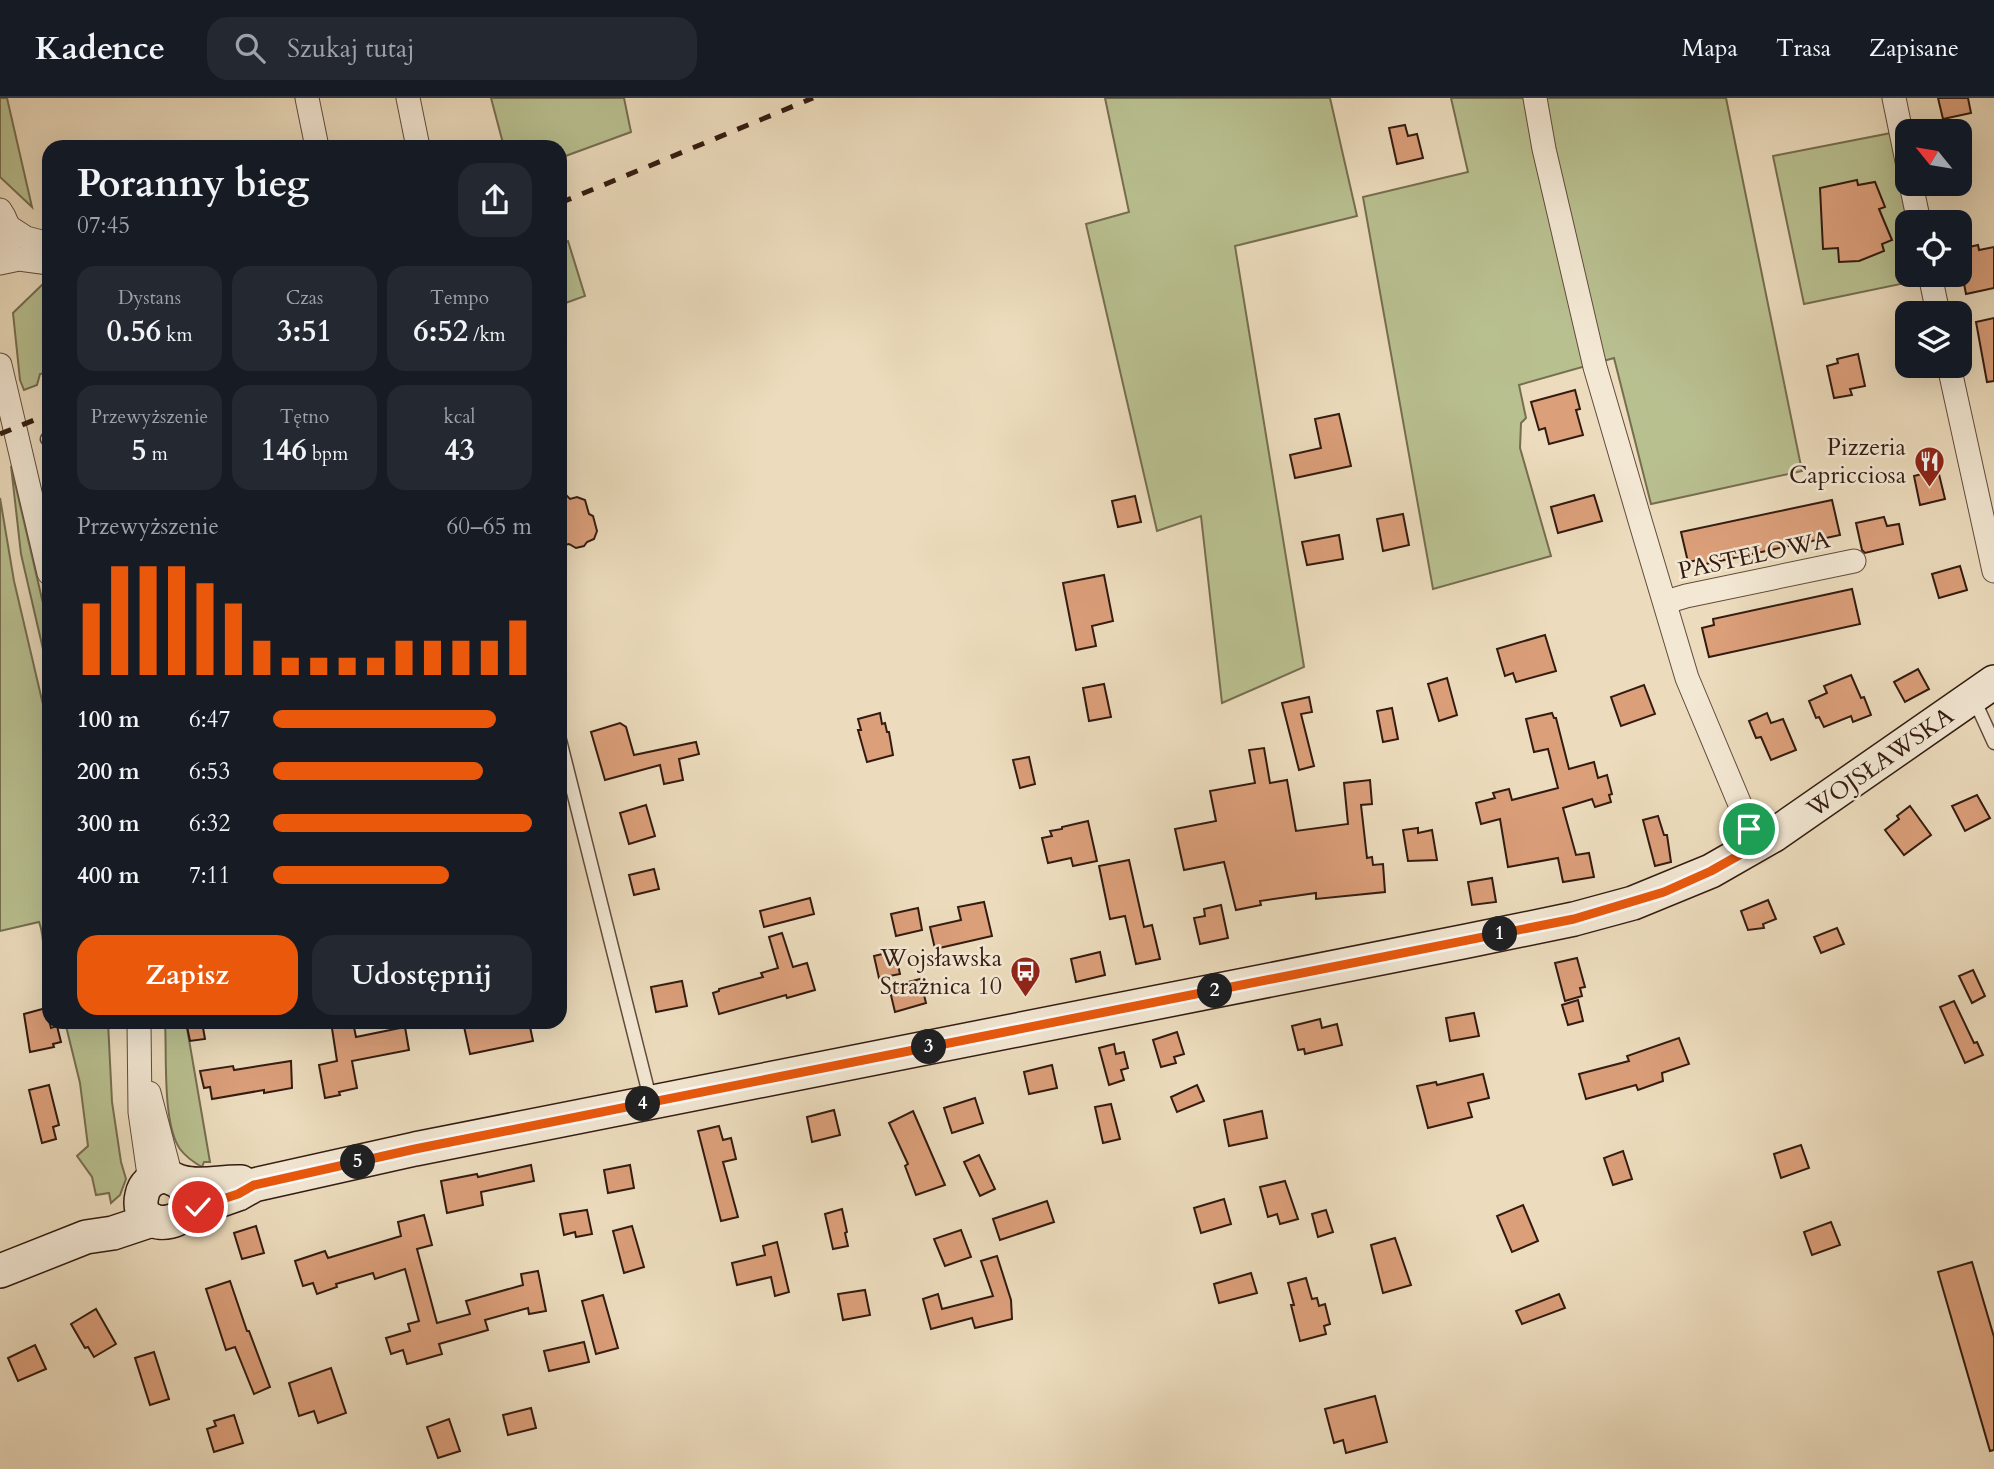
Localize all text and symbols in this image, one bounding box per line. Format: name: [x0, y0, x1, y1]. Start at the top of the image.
search box: [207, 17, 697, 80]
text: Kadence: [35, 26, 165, 71]
icon: search: [231, 29, 269, 67]
text: Szukaj tutaj: [287, 31, 415, 66]
text: Mapa: [1682, 32, 1738, 65]
text: Trasa: [1776, 32, 1831, 65]
text: Zapisane: [1869, 32, 1959, 65]
north arrow: [1895, 119, 1972, 196]
map controls: [1895, 119, 1972, 378]
text: Poranny bieg: [77, 158, 309, 210]
button: share: [458, 163, 532, 237]
text: 07:45: [77, 210, 130, 241]
button: locate: [1895, 210, 1972, 287]
text: Dystans: [118, 285, 181, 311]
text: Czas: [286, 285, 323, 311]
text: Tempo: [430, 285, 489, 311]
button: layers: [1895, 301, 1972, 378]
text: 0.56: [106, 311, 161, 352]
text: 3:51: [277, 311, 332, 352]
text: 6:52: [413, 311, 468, 352]
text: km: [161, 322, 193, 348]
text: /km: [468, 322, 506, 348]
text: Przewyższenie: [91, 404, 208, 430]
text: Tętno: [280, 404, 329, 430]
text: kcal: [444, 404, 475, 430]
text: 5: [131, 430, 147, 471]
text: 146: [261, 430, 307, 471]
text: 43: [444, 430, 475, 471]
place label: Pizzeria Capricciosa: [1789, 431, 1907, 492]
text: m: [147, 441, 168, 467]
text: bpm: [307, 441, 348, 467]
restaurant icon: Pizzeria Capricciosa: [1912, 444, 1946, 488]
text: Przewyższenie: [77, 511, 219, 542]
text: 60–65 m: [447, 511, 532, 542]
street label: PASTELOWA: [1675, 523, 1834, 588]
street label: WOJSŁAWSKA: [1799, 699, 1961, 826]
text: 100 m: [77, 704, 140, 735]
text: 6:47: [189, 704, 230, 735]
text: 200 m: [77, 756, 140, 787]
text: 6:53: [189, 756, 230, 787]
pin: [1719, 799, 1779, 859]
text: 300 m: [77, 808, 140, 839]
text: 6:32: [189, 808, 230, 839]
icon: arrive: [1730, 810, 1768, 848]
text: 400 m: [77, 860, 140, 891]
text: 7:11: [189, 860, 230, 891]
pin: 1: [1482, 916, 1518, 952]
text: 1: [1495, 920, 1504, 946]
button: Zapisz: [77, 935, 298, 1015]
button: Udostępnij: [312, 935, 532, 1015]
place label: Wojsławska Strażnica 10: [879, 942, 1003, 1003]
bus stop icon: Wojsławska Strażnica 10: [1008, 955, 1042, 999]
pin: 2: [1198, 974, 1232, 1008]
text: 2: [1210, 977, 1219, 1003]
pin: 3: [912, 1030, 946, 1065]
text: 3: [924, 1033, 933, 1059]
pin: 4: [626, 1086, 660, 1122]
text: 4: [638, 1090, 647, 1116]
pin: 5: [340, 1144, 376, 1180]
text: 5: [353, 1148, 362, 1174]
pin: [168, 1177, 228, 1237]
icon: check: [179, 1188, 217, 1226]

